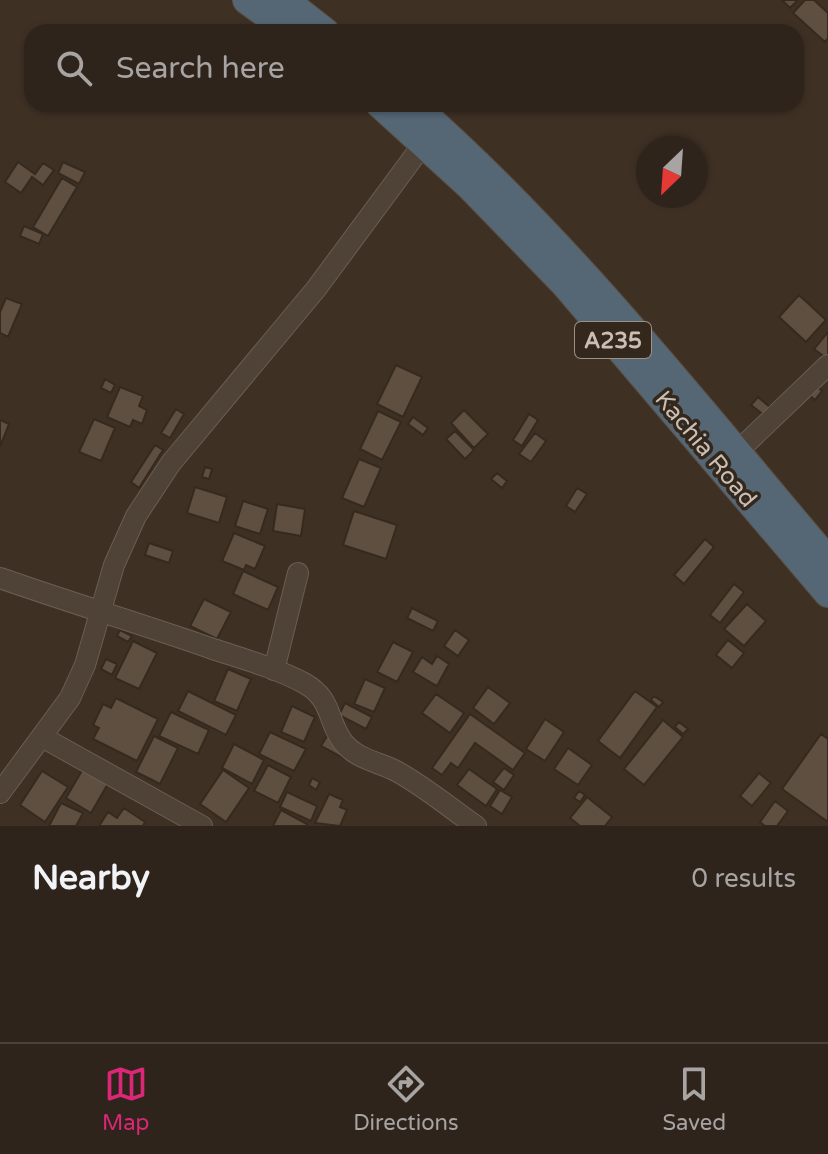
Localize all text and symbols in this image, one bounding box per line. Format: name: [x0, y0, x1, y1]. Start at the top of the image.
search box: [24, 24, 804, 112]
icon: search: [52, 46, 96, 90]
text: Search here: [116, 50, 285, 87]
north arrow: [636, 136, 708, 208]
road number: A235: [575, 322, 651, 358]
street label: Kachia Road: [649, 385, 763, 513]
text: Nearby: [32, 858, 150, 899]
text: 0 results: [691, 863, 796, 894]
tab: Map: [102, 1062, 149, 1136]
tab: Directions: [353, 1062, 459, 1136]
tab: Saved: [662, 1062, 726, 1136]

